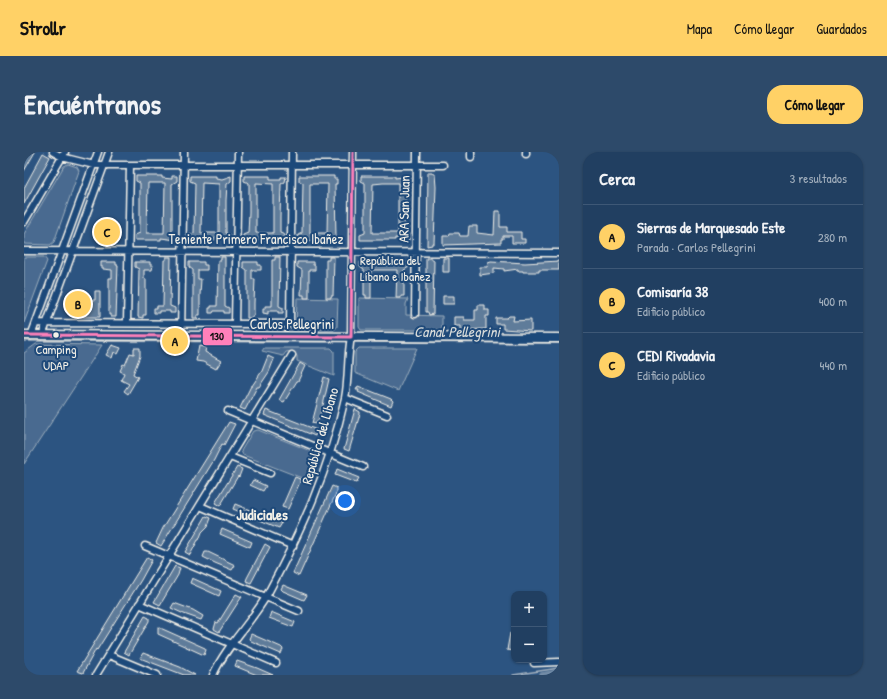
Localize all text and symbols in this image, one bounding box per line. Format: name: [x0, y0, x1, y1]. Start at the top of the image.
text: Strollr: [20, 15, 66, 41]
text: Mapa: [687, 19, 712, 38]
text: Cómo llegar: [734, 19, 794, 38]
text: Guardados: [816, 19, 867, 38]
text: Encuéntranos: [24, 85, 161, 123]
button: Cómo llegar: [767, 85, 863, 124]
text: Cerca: [599, 167, 635, 190]
text: 3 resultados: [789, 169, 847, 187]
street label: ARA San Juan: [393, 175, 414, 243]
pin: C: [94, 217, 120, 247]
text: Sierras de Marquesado Este: [637, 217, 785, 238]
text: A: [609, 228, 615, 246]
text: 280 m: [818, 228, 847, 246]
street label: Teniente Primero Francisco Ibañez: [169, 229, 343, 248]
text: Parada · Carlos Pellegrini: [637, 238, 756, 256]
place label: República del Líbano e Ibañez: [360, 251, 431, 285]
marker: República del Líbano e Ibañez: [347, 262, 357, 272]
text: Comisaría 38: [637, 281, 708, 302]
pin: B: [65, 289, 91, 319]
text: B: [609, 292, 615, 310]
text: 400 m: [819, 292, 847, 310]
text: Edificio público: [637, 302, 705, 320]
street label: Carlos Pellegrini: [250, 314, 334, 334]
water label: Canal Pellegrini: [414, 321, 502, 342]
pin: A: [162, 326, 188, 356]
line badge: 130: [202, 327, 233, 346]
text: 130: [210, 329, 224, 343]
marker: Camping UDAP: [51, 330, 61, 340]
place label: Camping UDAP: [35, 340, 77, 374]
text: CEDI Rivadavia: [637, 345, 715, 366]
text: C: [608, 356, 616, 374]
text: 440 m: [820, 356, 847, 374]
text: Edificio público: [637, 366, 705, 384]
street label: República del Líbano: [297, 385, 343, 487]
your location: [335, 491, 355, 511]
district label: Judiciales: [236, 504, 288, 525]
map controls: [511, 591, 547, 663]
button: +: [511, 591, 547, 627]
button: −: [511, 627, 547, 663]

